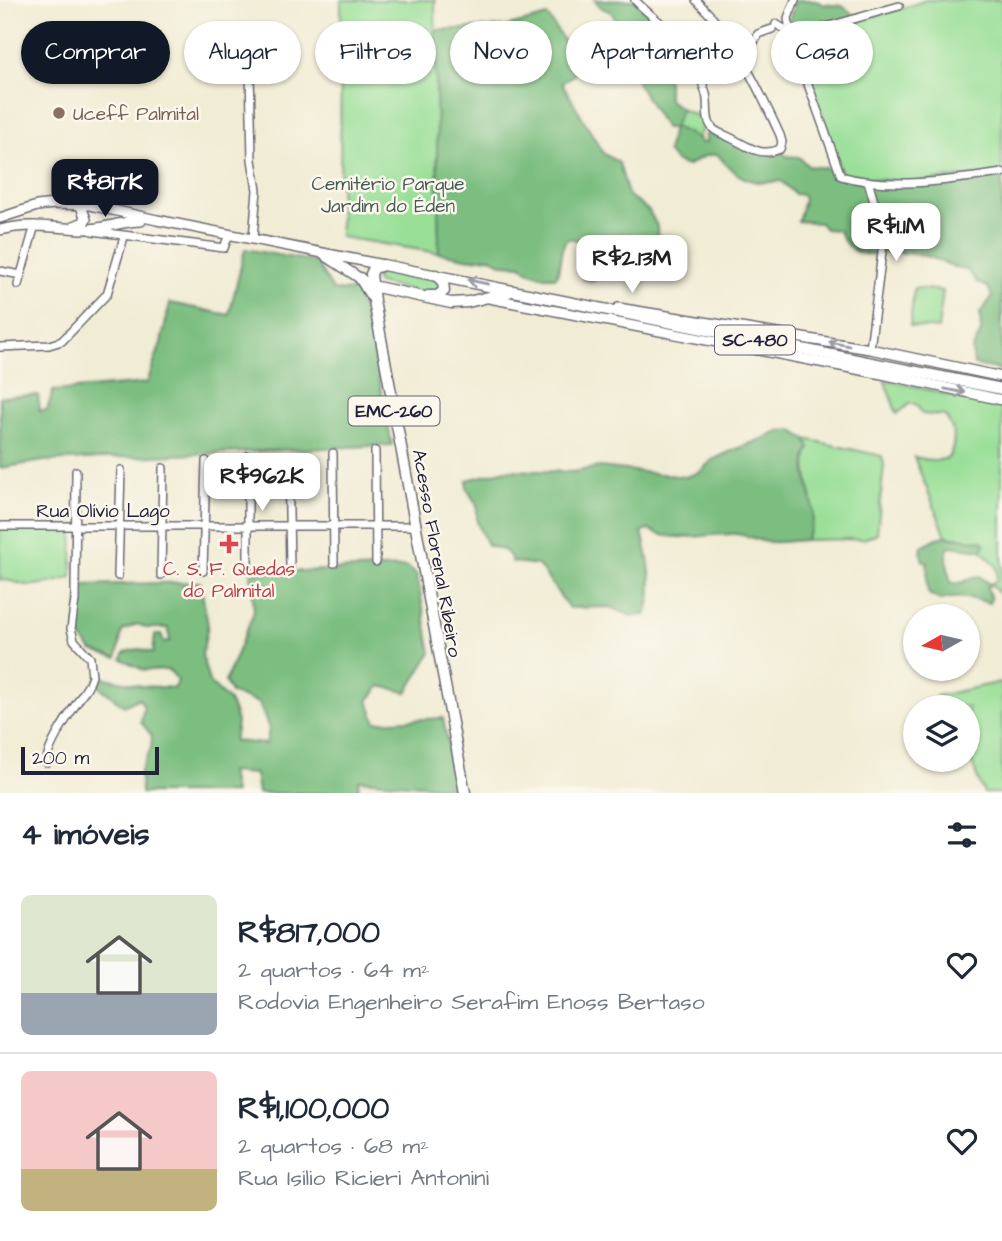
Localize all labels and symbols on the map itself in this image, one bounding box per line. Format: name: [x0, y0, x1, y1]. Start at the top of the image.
place label: Uceff Palmital: [73, 101, 199, 128]
marker: Uceff Palmital: [51, 105, 67, 121]
pin: R$817K: [48, 160, 162, 219]
park label: Cemitério Parque Jardim do Éden: [312, 171, 464, 220]
pin: R$1.1M: [839, 204, 953, 263]
pin: R$2.13M: [567, 236, 697, 295]
one-way arrow: [467, 275, 490, 289]
road number: SC-480: [715, 326, 795, 354]
one-way arrow: [828, 337, 851, 350]
one-way arrow: [944, 384, 966, 398]
road number: EMC-260: [348, 396, 440, 426]
street label: Acesso Florenal Ribeiro: [405, 447, 468, 660]
pin: R$962K: [205, 454, 319, 513]
street label: Rua Olívio Lago: [36, 498, 170, 526]
marker: C. S. F. Quedas do Palmital: [219, 534, 239, 554]
place label: C. S. F. Quedas do Palmital: [163, 556, 295, 605]
north arrow: [903, 604, 980, 681]
scale bar: [21, 744, 159, 776]

